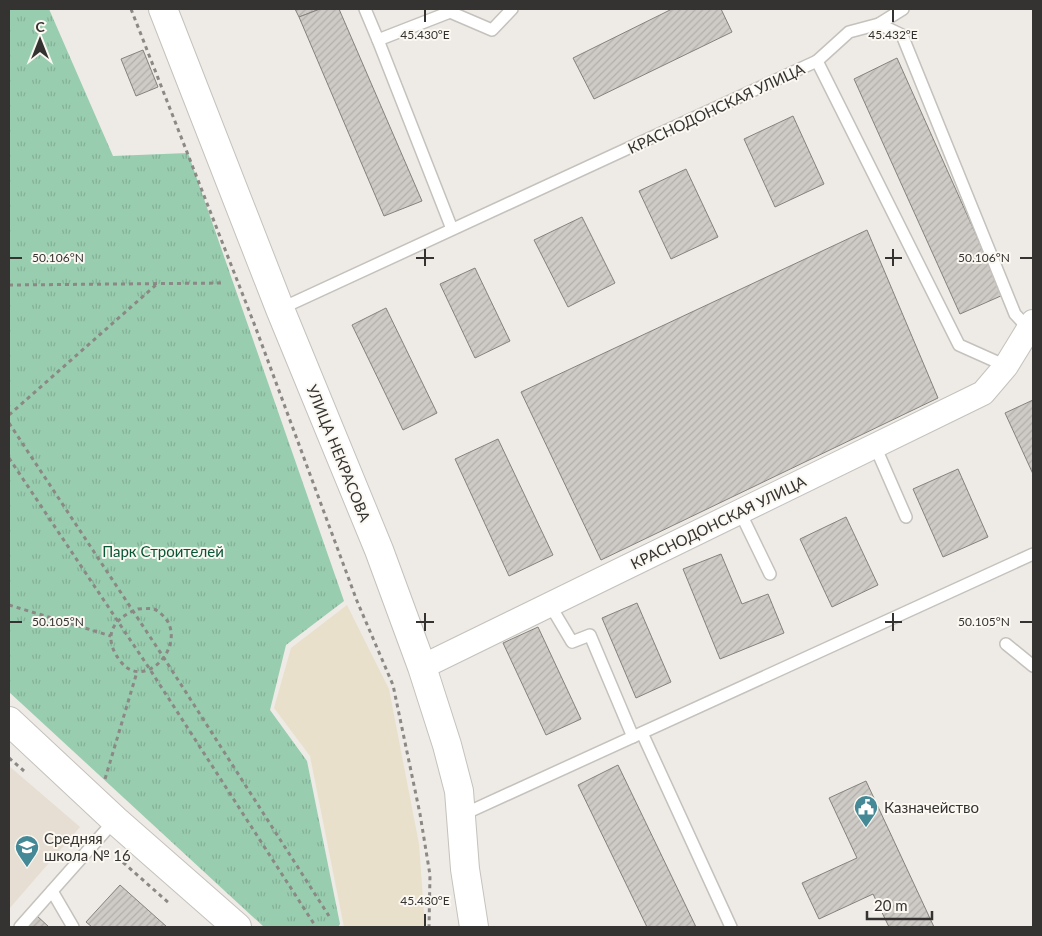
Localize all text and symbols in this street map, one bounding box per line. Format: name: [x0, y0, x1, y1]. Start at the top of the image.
north arrow: [15, 15, 65, 65]
text: С: [35, 18, 45, 35]
text: 45.430°E: [400, 27, 450, 42]
text: 45.432°E: [868, 27, 918, 42]
street label: КРАСНОДОНСКАЯ УЛИЦА: [625, 59, 808, 157]
text: 50.106°N: [32, 250, 84, 265]
text: 50.106°N: [958, 250, 1010, 265]
street label: УЛИЦА НЕКРАСОВА: [303, 382, 375, 525]
street label: КРАСНОДОНСКАЯ УЛИЦА: [627, 471, 809, 572]
park label: Парк Строителей: [102, 542, 224, 560]
text: 50.105°N: [32, 614, 84, 629]
text: 50.105°N: [958, 614, 1010, 629]
public building icon: Казначейство: [853, 794, 879, 828]
place label: Казначейство: [884, 798, 979, 816]
place label: Средняя школа № 16: [44, 829, 131, 864]
school or university icon: Средняя школа № 16: [14, 834, 40, 868]
scale bar: [867, 888, 932, 920]
text: 45.430°E: [400, 893, 450, 908]
text: 20 m: [874, 896, 908, 914]

